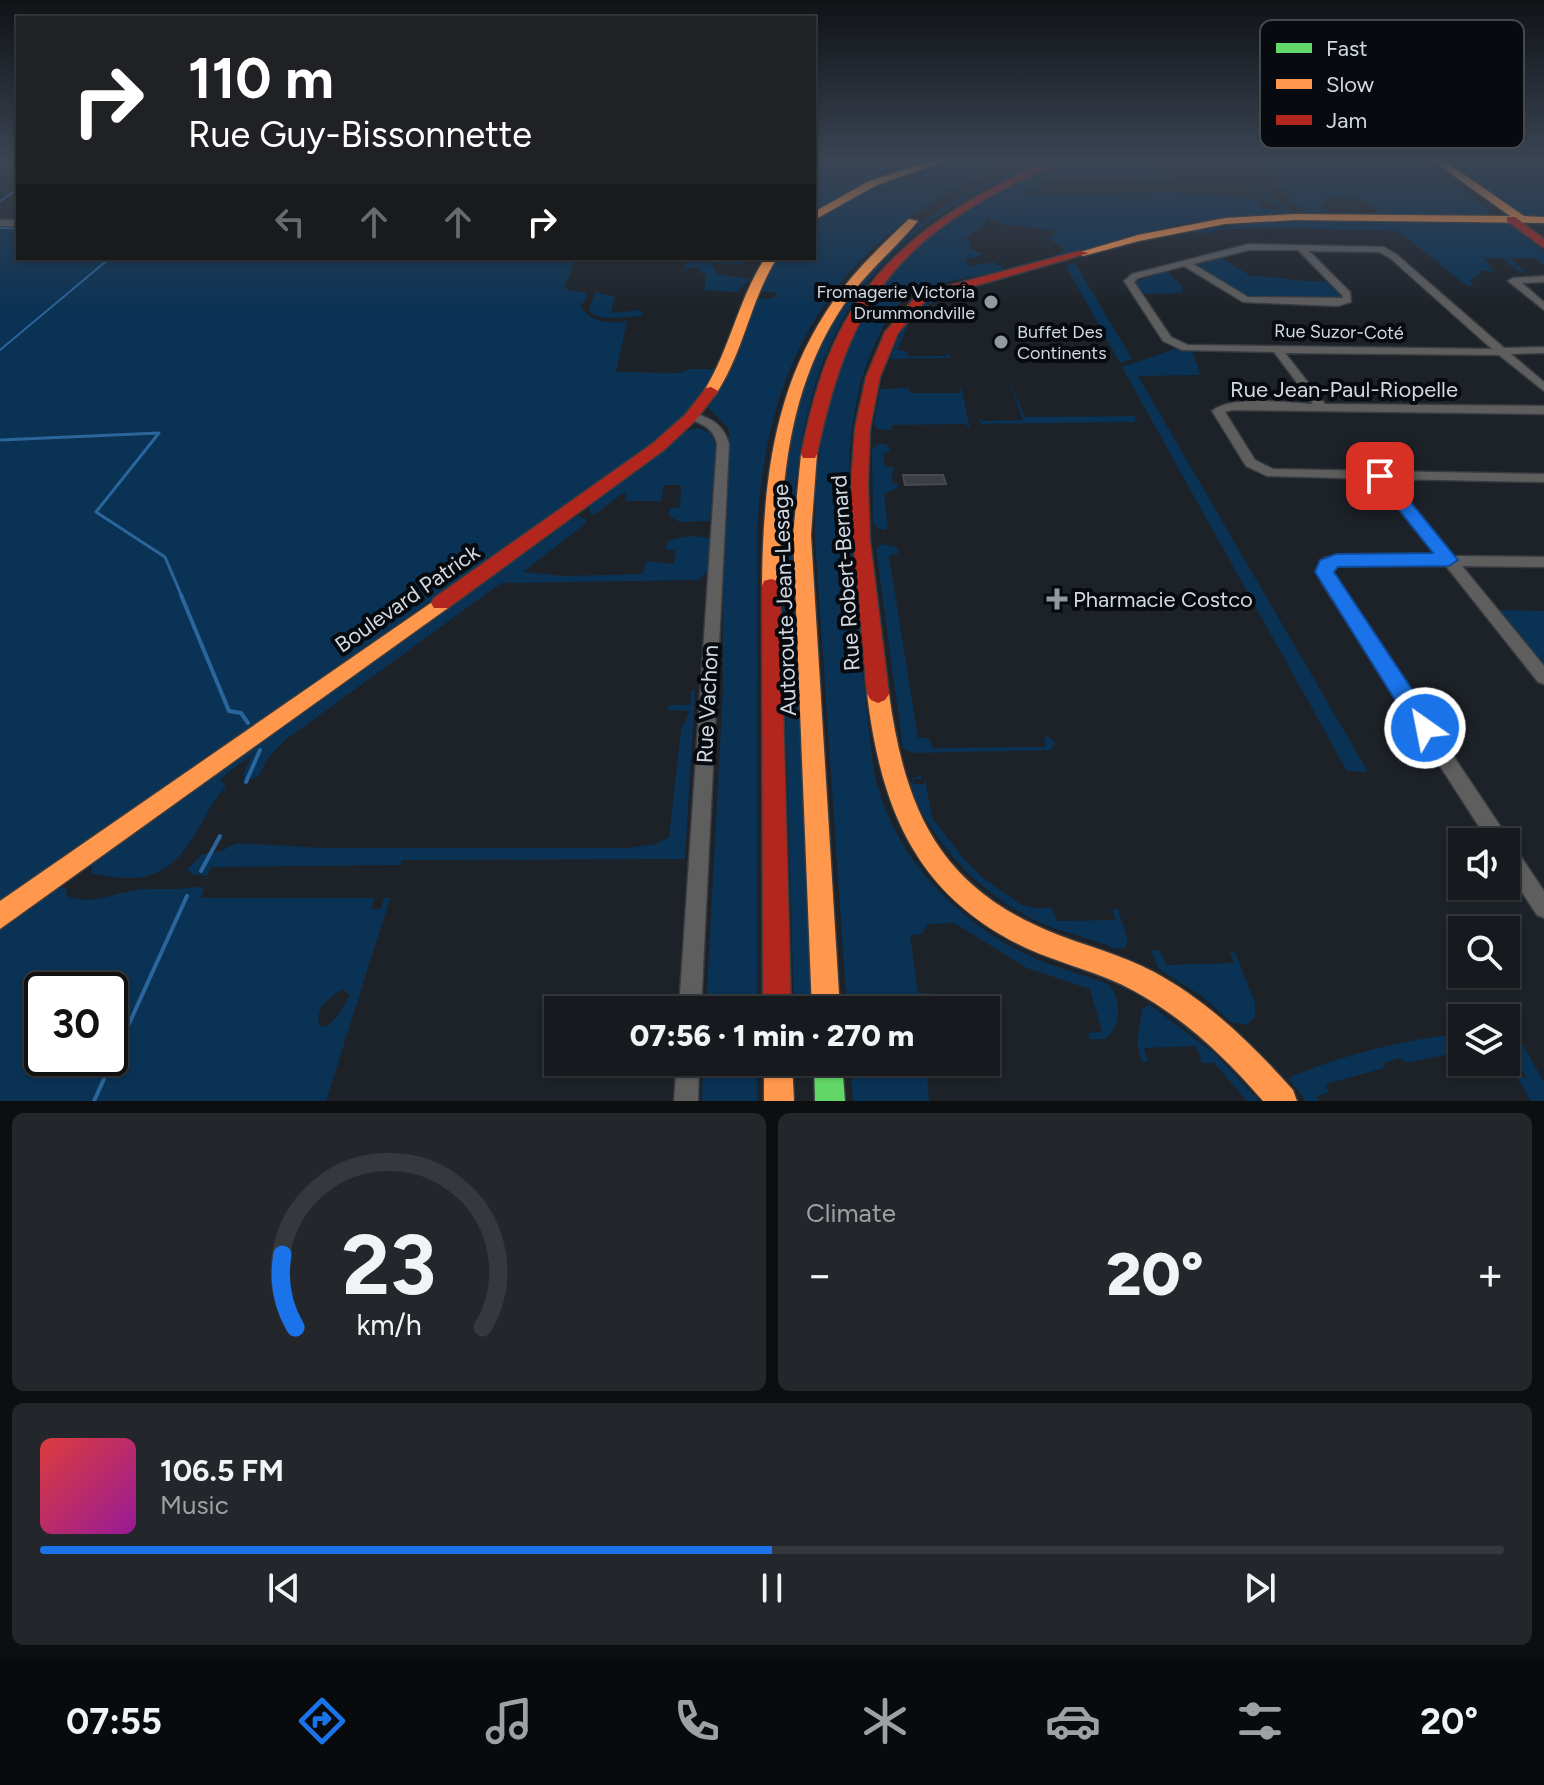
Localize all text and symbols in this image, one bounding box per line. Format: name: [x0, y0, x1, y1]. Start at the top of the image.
legend: [1260, 20, 1524, 148]
text: Fast: [1326, 35, 1368, 62]
text: 110 m: [188, 45, 334, 112]
icon: right: [56, 48, 160, 152]
text: Slow: [1326, 71, 1375, 98]
text: Jam: [1326, 107, 1367, 134]
text: Rue Guy-Bissonnette: [188, 113, 532, 156]
icon: left: [268, 200, 312, 244]
icon: ahead: [352, 200, 396, 244]
icon: ahead: [436, 200, 480, 244]
icon: right: [520, 200, 564, 244]
place label: Fromagerie Victoria Drummondville: [816, 281, 975, 324]
marker: Fromagerie Victoria Drummondville: [982, 293, 1000, 311]
street label: Rue Suzor-Coté: [1274, 320, 1404, 344]
place label: Buffet Des Continents: [1017, 321, 1107, 364]
marker: Buffet Des Continents: [992, 333, 1010, 351]
street label: Rue Jean-Paul-Riopelle: [1230, 376, 1458, 403]
pin: [1346, 442, 1414, 510]
icon: arrive: [1358, 454, 1402, 498]
street label: Rue Robert-Bernard: [825, 474, 866, 672]
street label: Autoroute Jean-Lesage: [767, 483, 802, 717]
street label: Boulevard Patrick: [330, 538, 485, 658]
place label: Pharmacie Costco: [1073, 586, 1253, 613]
marker: Pharmacie Costco: [1048, 590, 1066, 608]
street label: Rue Vachon: [691, 644, 724, 764]
position arrow: [1383, 686, 1467, 770]
map controls: [1448, 828, 1520, 1076]
button: sound: [1448, 828, 1520, 900]
button: search: [1448, 916, 1520, 988]
speed limit sign: 30: [24, 972, 128, 1076]
button: layers: [1448, 1004, 1520, 1076]
text: 07:56 · 1 min · 270 m: [630, 1017, 914, 1054]
text: Climate: [806, 1197, 896, 1229]
text: 23: [342, 1215, 436, 1315]
text: 20°: [1106, 1238, 1204, 1310]
text: −: [806, 1248, 833, 1301]
text: +: [1477, 1248, 1504, 1301]
text: km/h: [356, 1308, 422, 1342]
text: 106.5 FM: [160, 1452, 284, 1489]
text: Music: [160, 1489, 229, 1521]
icon: previous: [262, 1566, 306, 1610]
icon: pause: [750, 1566, 794, 1610]
icon: next: [1238, 1566, 1282, 1610]
icon: directions: [294, 1693, 350, 1749]
icon: music: [481, 1693, 537, 1749]
icon: phone: [669, 1693, 725, 1749]
icon: climate: [857, 1693, 913, 1749]
icon: car: [1045, 1693, 1101, 1749]
icon: filters: [1232, 1693, 1288, 1749]
text: 07:55: [66, 1700, 162, 1743]
text: 20°: [1420, 1700, 1478, 1743]

